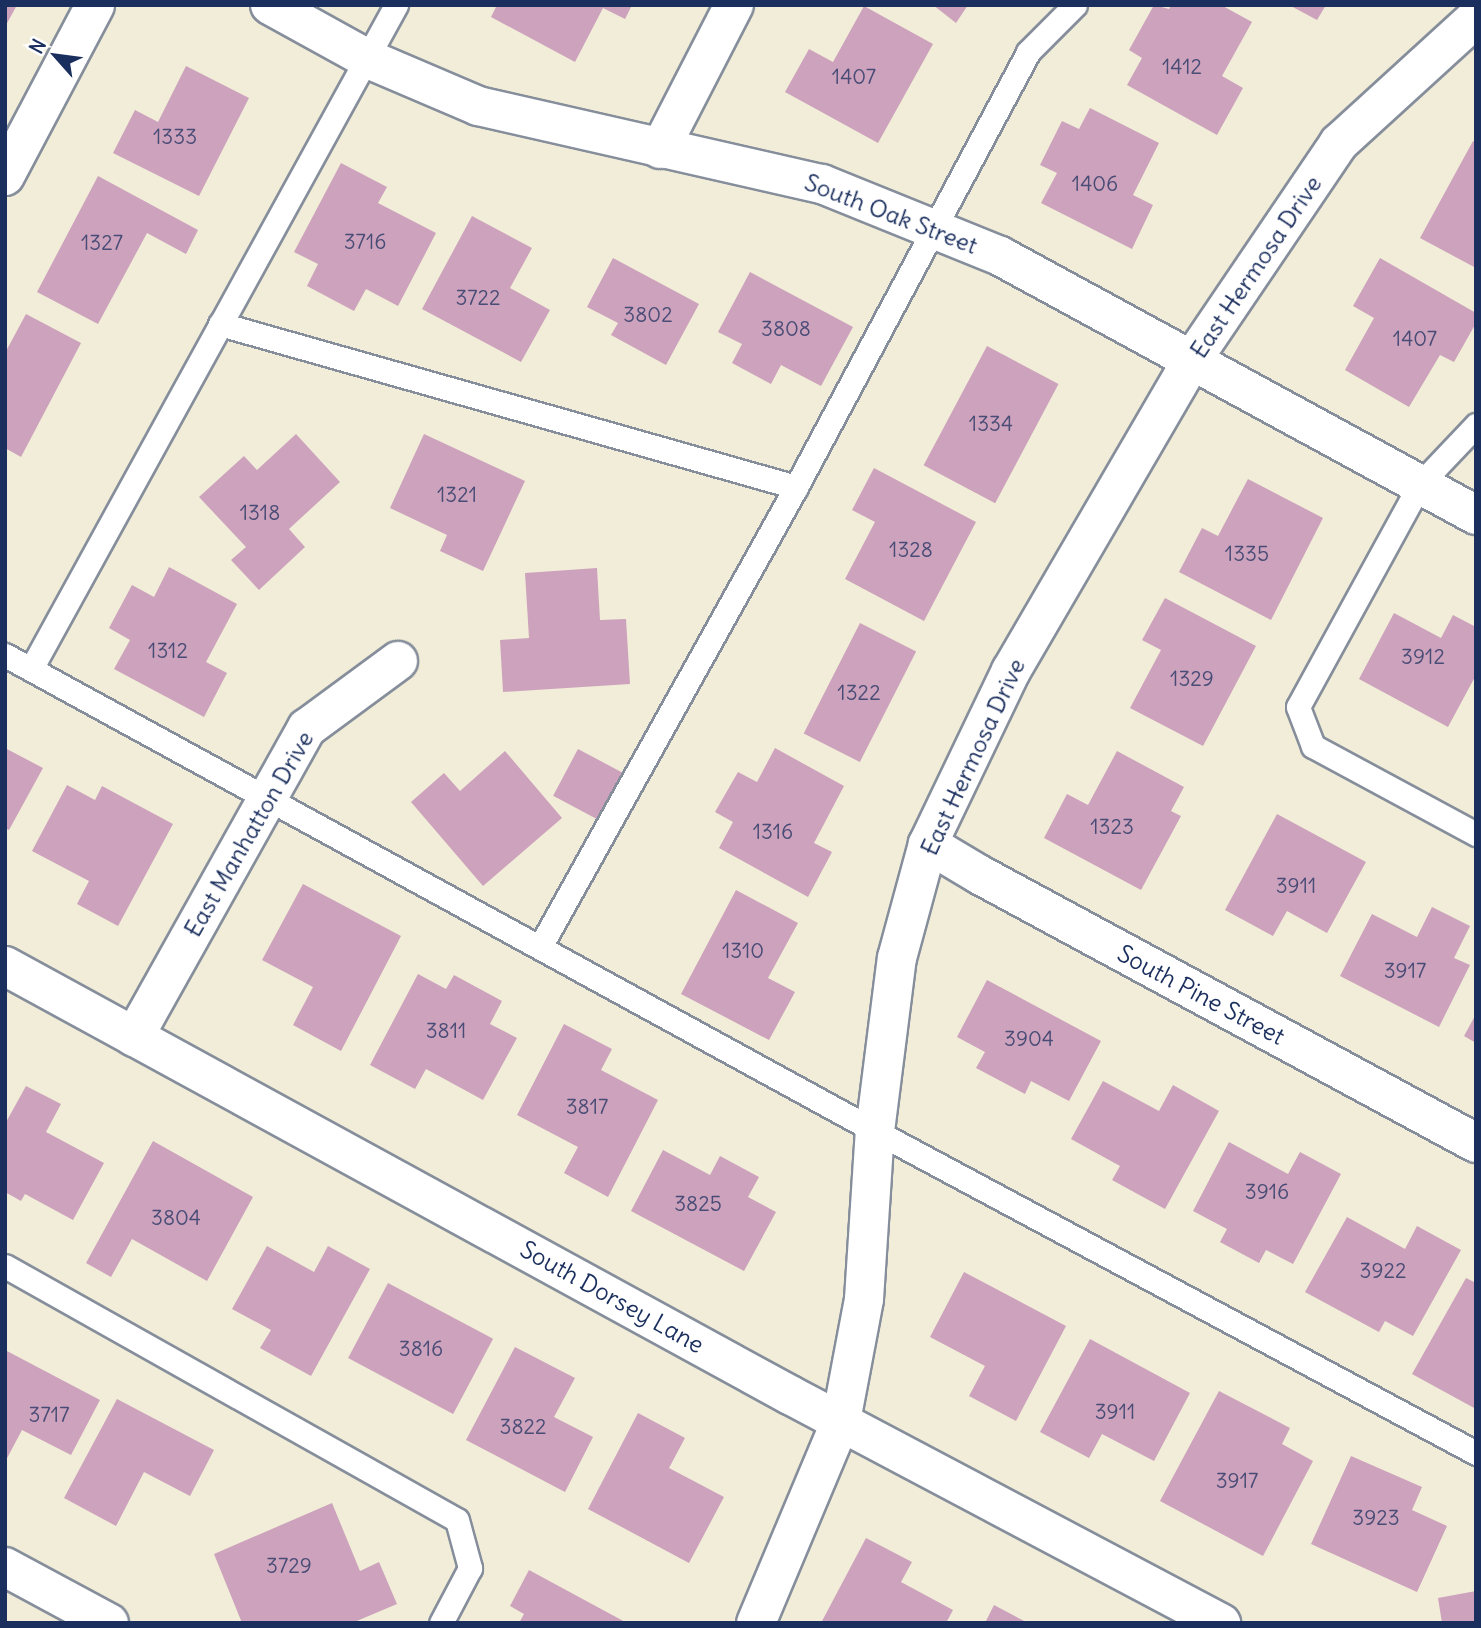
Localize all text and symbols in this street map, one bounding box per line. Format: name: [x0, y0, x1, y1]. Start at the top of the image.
north arrow: [21, 21, 91, 91]
text: N: [24, 35, 51, 58]
house number: 1412: [1162, 54, 1202, 80]
house number: 1407: [832, 64, 876, 90]
house number: 1333: [153, 124, 197, 150]
street label: South Oak Street: [801, 168, 981, 260]
street label: East Hermosa Drive: [1184, 170, 1328, 364]
house number: 1406: [1072, 171, 1118, 197]
house number: 3716: [344, 229, 386, 255]
house number: 1327: [81, 230, 123, 256]
house number: 3722: [455, 285, 501, 311]
house number: 3802: [623, 302, 673, 328]
house number: 3808: [761, 316, 811, 342]
house number: 1407: [1393, 326, 1437, 352]
house number: 1334: [969, 411, 1013, 437]
house number: 1321: [437, 482, 477, 508]
house number: 1318: [240, 500, 280, 526]
house number: 1328: [889, 537, 933, 563]
house number: 1335: [1225, 541, 1269, 567]
house number: 1312: [148, 638, 188, 664]
house number: 3912: [1401, 644, 1445, 670]
street label: East Hermosa Drive: [915, 654, 1031, 860]
house number: 1329: [1170, 666, 1214, 692]
house number: 1322: [837, 680, 881, 706]
street label: East Manhatton Drive: [178, 726, 320, 942]
house number: 1323: [1090, 814, 1134, 840]
house number: 1316: [753, 819, 793, 845]
house number: 3911: [1276, 873, 1316, 899]
house number: 1310: [722, 938, 764, 964]
street label: South Pine Street: [1113, 939, 1289, 1051]
house number: 3917: [1384, 958, 1426, 984]
house number: 3811: [426, 1018, 466, 1044]
house number: 3904: [1004, 1026, 1054, 1052]
house number: 3817: [566, 1094, 608, 1120]
house number: 3916: [1245, 1179, 1289, 1205]
house number: 3825: [674, 1191, 722, 1217]
house number: 3804: [151, 1205, 201, 1231]
street label: South Dorsey Lane: [515, 1235, 709, 1359]
house number: 3922: [1359, 1258, 1407, 1284]
house number: 3816: [399, 1336, 443, 1362]
house number: 3911: [1095, 1399, 1135, 1425]
house number: 3717: [29, 1402, 69, 1428]
house number: 3822: [499, 1414, 547, 1440]
house number: 3917: [1216, 1468, 1258, 1494]
house number: 3923: [1352, 1505, 1400, 1531]
house number: 3729: [266, 1553, 312, 1579]

